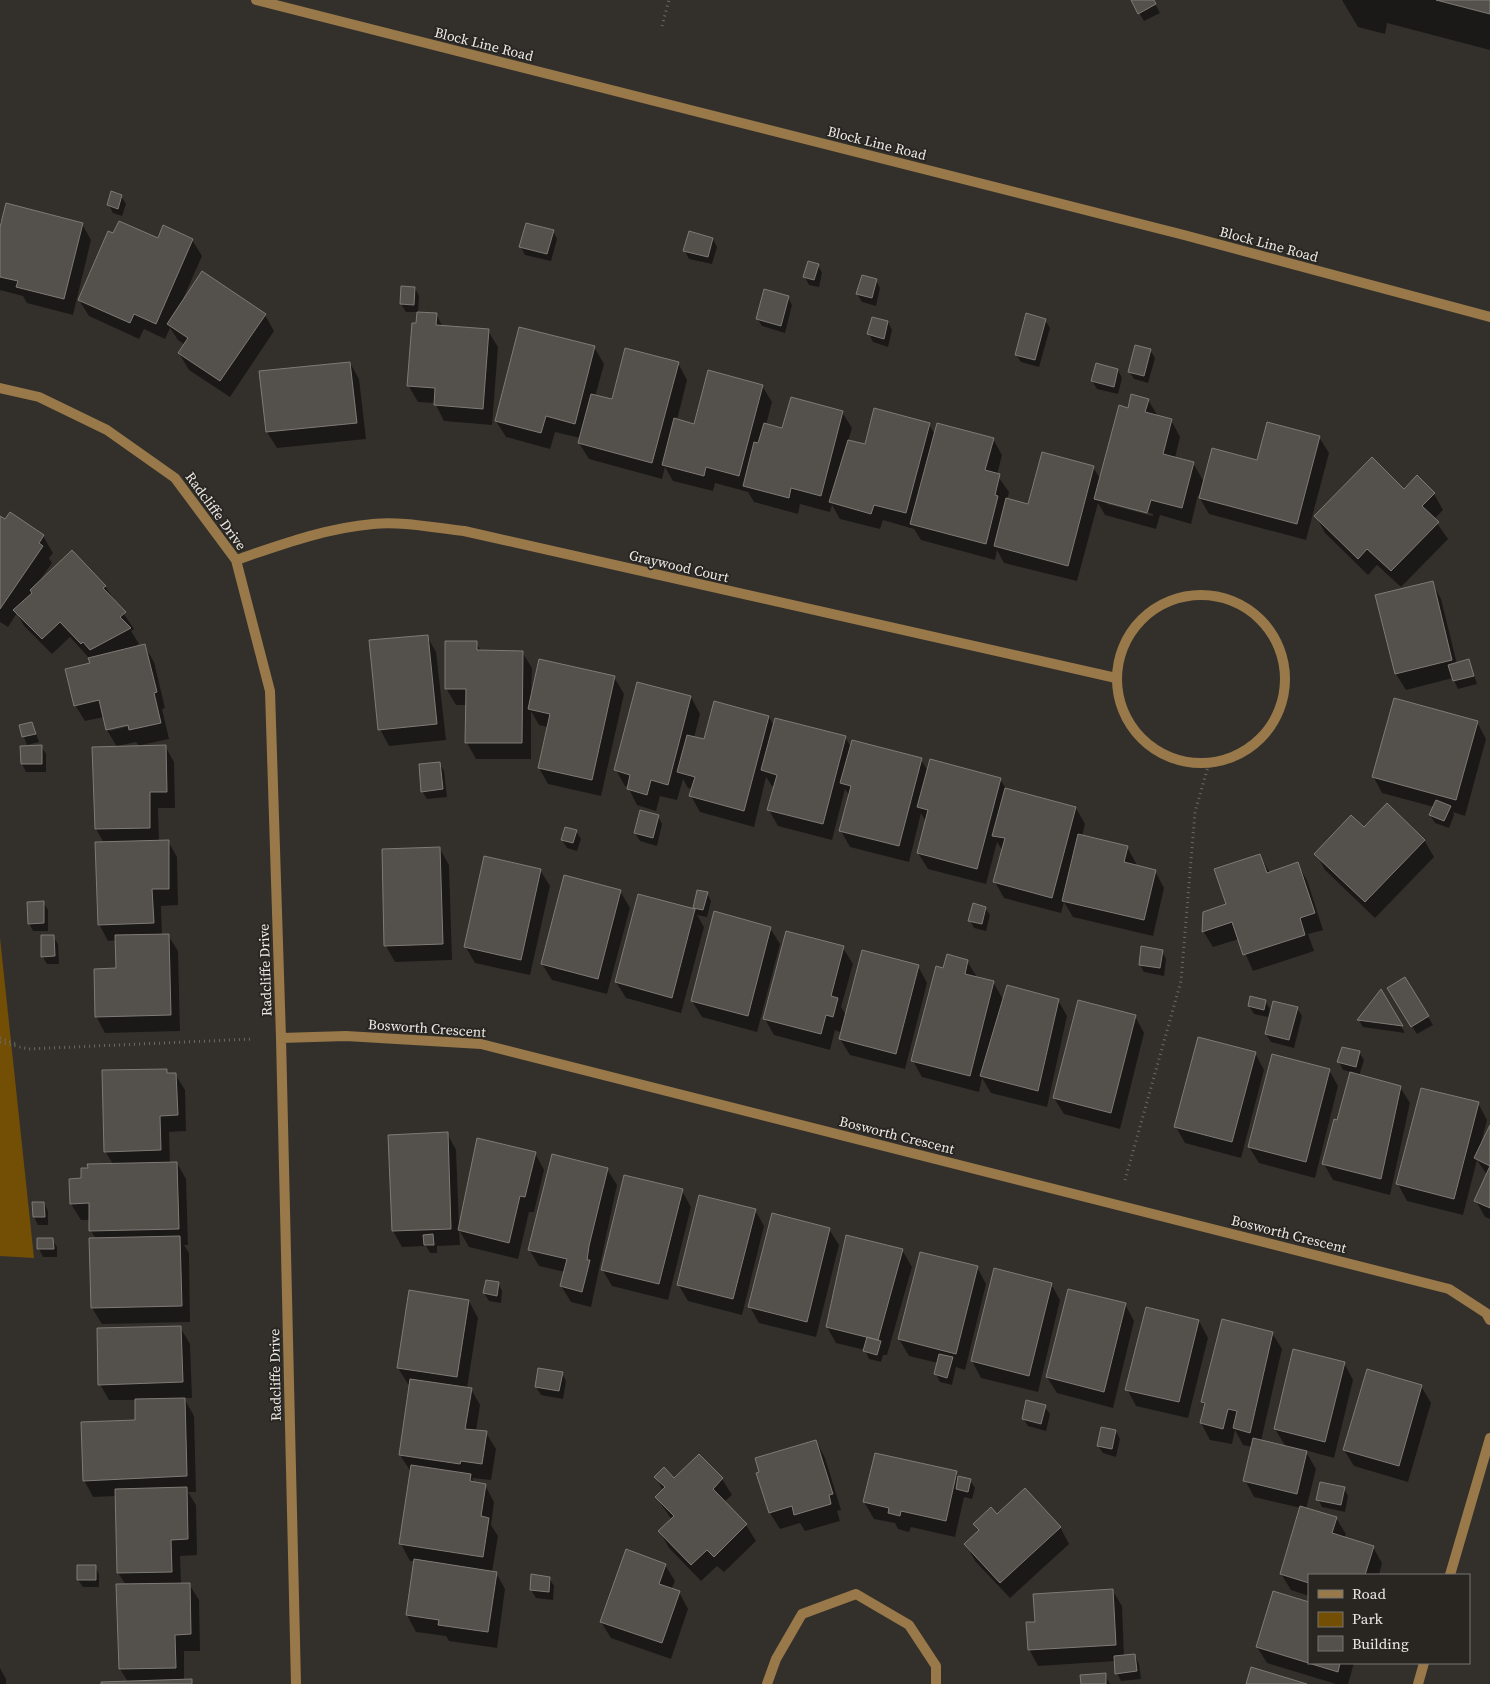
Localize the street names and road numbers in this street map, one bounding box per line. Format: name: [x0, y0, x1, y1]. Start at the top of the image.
street label: Block Line Road: [432, 22, 536, 66]
street label: Block Line Road: [825, 121, 929, 165]
street label: Block Line Road: [1218, 221, 1321, 267]
street label: Radcliffe Drive: [181, 468, 251, 554]
street label: Graywood Court: [627, 545, 731, 587]
street label: Radcliffe Drive: [253, 923, 277, 1017]
street label: Bosworth Crescent: [368, 1014, 487, 1042]
street label: Bosworth Crescent: [837, 1111, 957, 1159]
street label: Bosworth Crescent: [1229, 1210, 1349, 1258]
street label: Radcliffe Drive: [264, 1329, 286, 1421]

